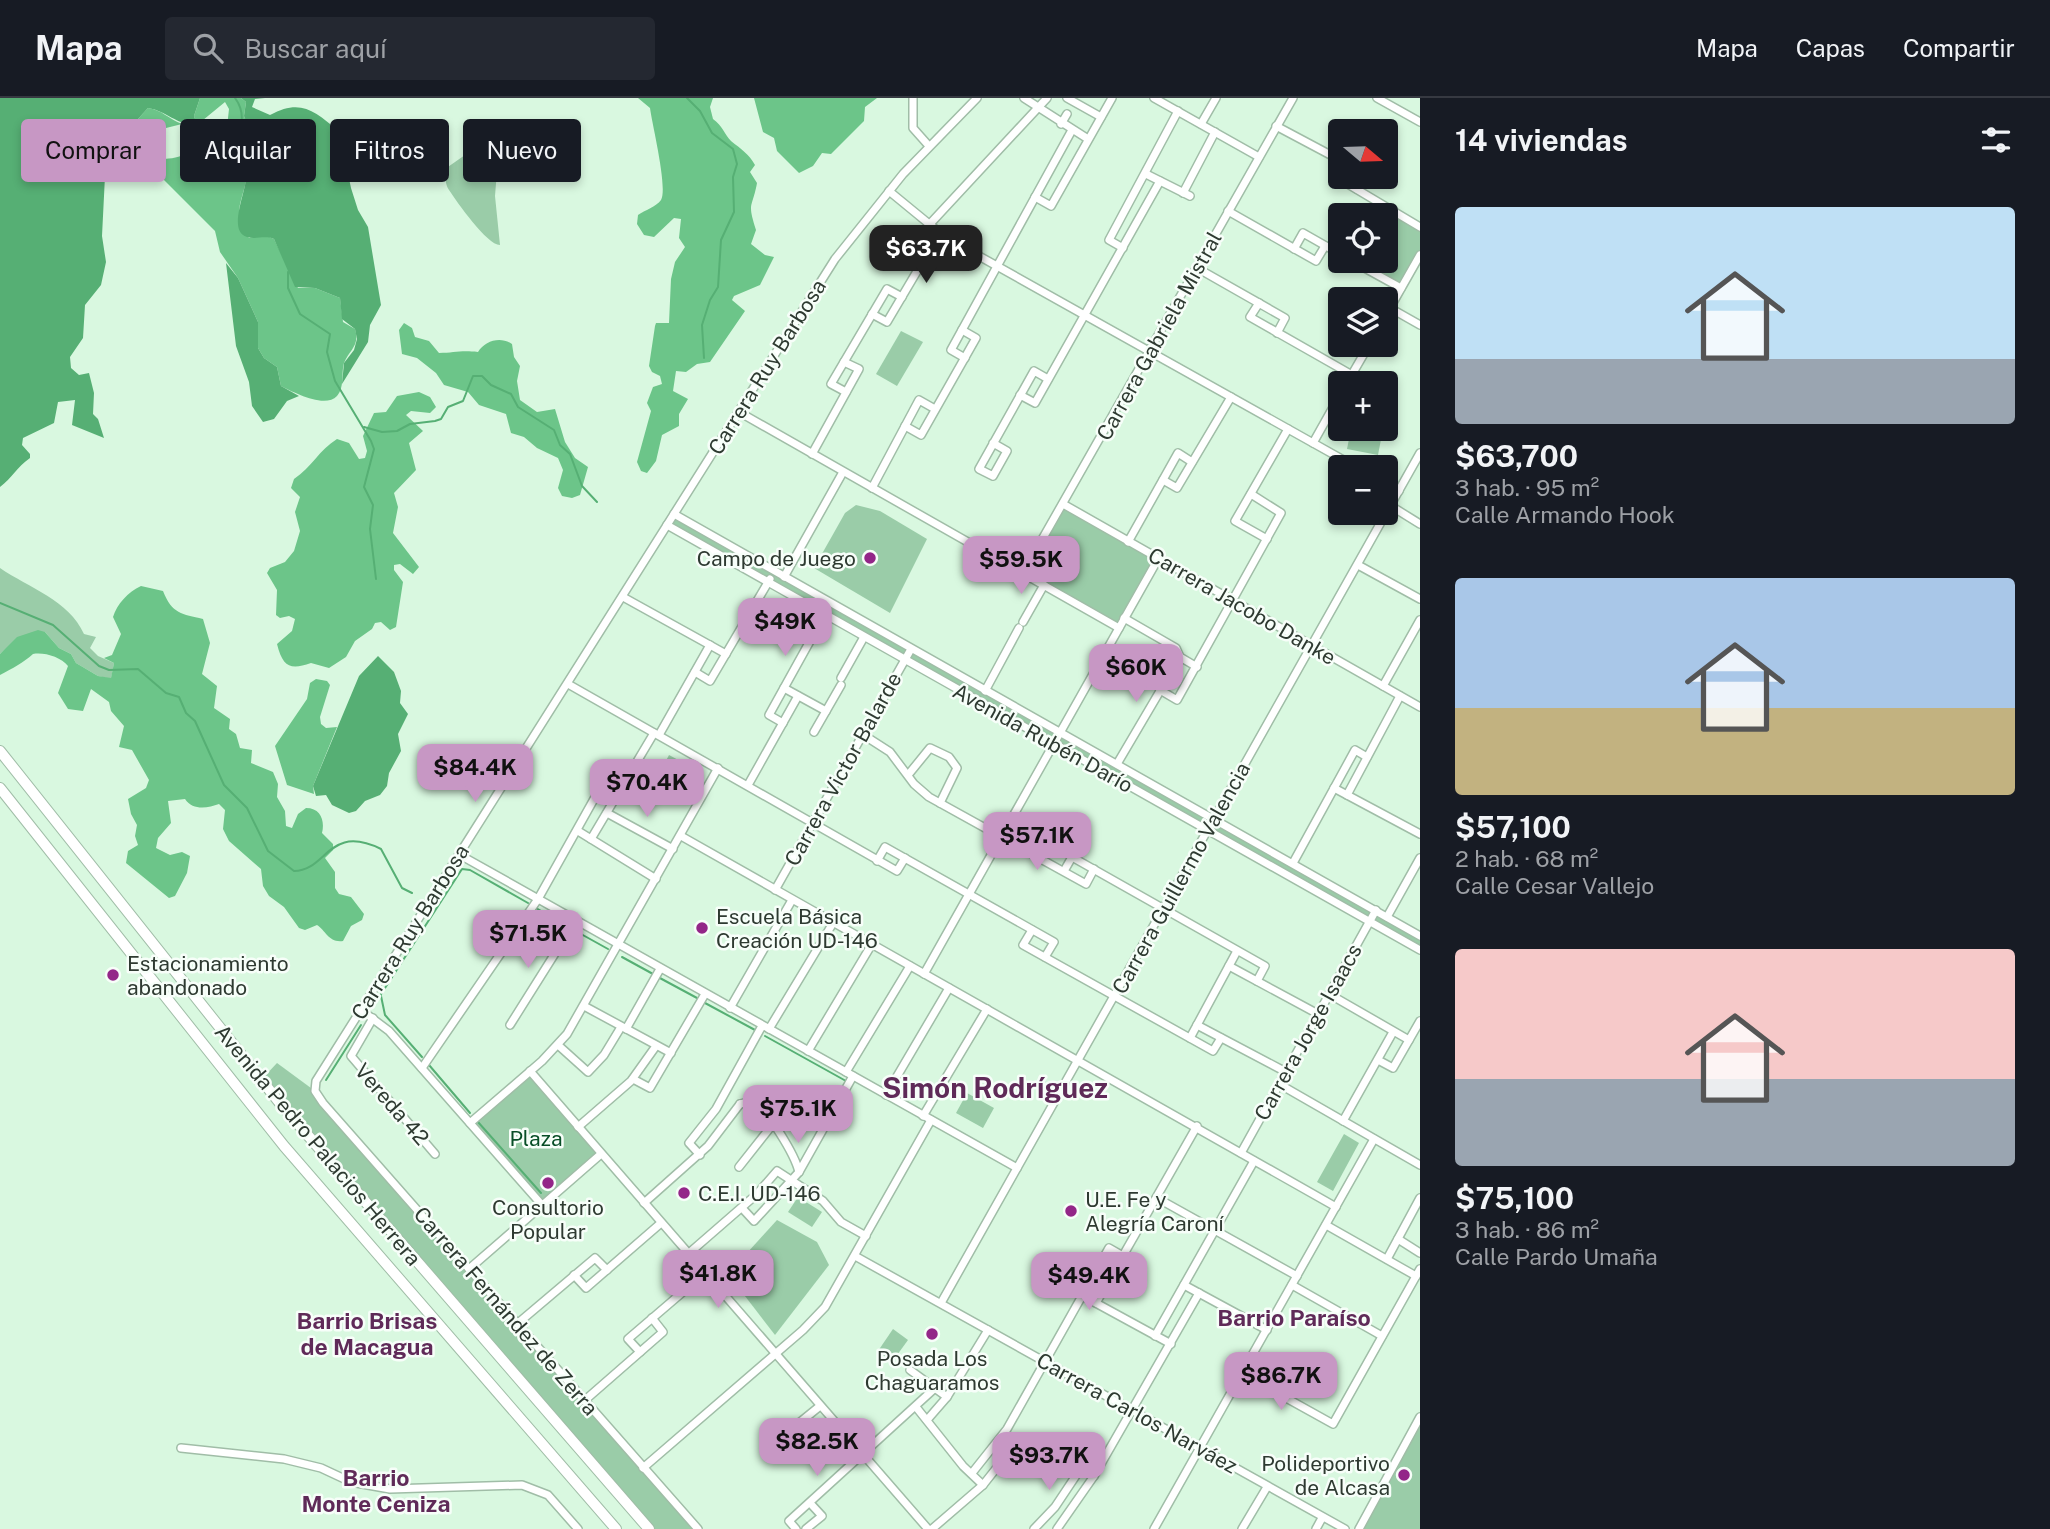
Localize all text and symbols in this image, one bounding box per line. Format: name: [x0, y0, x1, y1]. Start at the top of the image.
search box: [165, 17, 655, 80]
text: Mapa: [35, 29, 123, 67]
icon: search: [189, 29, 227, 67]
text: Buscar aquí: [245, 33, 386, 64]
text: Mapa: [1696, 34, 1758, 62]
text: Capas: [1796, 34, 1865, 62]
text: Compartir: [1903, 34, 2015, 62]
chip: Comprar: [21, 119, 166, 182]
chip: Alquilar: [180, 119, 316, 182]
chip: Filtros: [330, 119, 449, 182]
chip: Nuevo: [463, 119, 581, 182]
north arrow: [1328, 119, 1398, 189]
map controls: [1328, 119, 1398, 525]
icon: filters: [1977, 121, 2015, 159]
text: 14 viviendas: [1455, 122, 1627, 158]
button: locate: [1328, 203, 1398, 273]
pin: $63.7K: [869, 226, 983, 285]
street label: Carrera Gabriela Mistral: [1091, 227, 1227, 445]
text: $63.7K: [885, 234, 967, 261]
icon: home: [1672, 253, 1798, 379]
street label: Carrera Ruy Barbosa: [703, 275, 831, 459]
button: layers: [1328, 287, 1398, 357]
button: +: [1328, 371, 1398, 441]
text: $63,700: [1455, 438, 1578, 474]
button: −: [1328, 455, 1398, 525]
text: 3 hab. · 95 m²: [1455, 474, 1599, 501]
text: Calle Armando Hook: [1455, 501, 1675, 528]
pin: $59.5K: [964, 536, 1078, 596]
street label: Carrera Jacobo Danke: [1144, 542, 1340, 670]
text: $59.5K: [979, 545, 1063, 572]
place label: Campo de Juego: [697, 546, 856, 571]
marker: Campo de Juego: [862, 550, 878, 566]
pin: $49K: [744, 598, 826, 658]
text: $49K: [754, 607, 816, 634]
icon: home: [1672, 624, 1798, 750]
pin: $60K: [1095, 644, 1177, 704]
text: $60K: [1105, 653, 1167, 680]
street label: Carrera Victor Balarde: [779, 668, 907, 870]
street label: Avenida Rubén Darío: [949, 678, 1137, 798]
pin: $84.4K: [418, 744, 532, 804]
text: $84.4K: [433, 753, 517, 780]
street label: Carrera Guillermo Valencia: [1107, 758, 1255, 998]
pin: $70.4K: [590, 760, 704, 819]
text: $70.4K: [606, 768, 688, 795]
text: $57,100: [1455, 809, 1571, 845]
pin: $57.1K: [980, 812, 1094, 872]
text: $57.1K: [999, 821, 1075, 848]
street label: Carrera Ruy Barbosa: [346, 840, 474, 1024]
text: 2 hab. · 68 m²: [1455, 845, 1598, 872]
text: Calle Cesar Vallejo: [1455, 872, 1654, 899]
place label: Escuela Básica Creación UD-146: [716, 904, 878, 953]
pin: $71.5K: [471, 910, 585, 970]
text: $71.5K: [489, 919, 567, 946]
marker: Escuela Básica Creación UD-146: [694, 920, 710, 936]
street label: Carrera Jorge Isaacs: [1249, 939, 1367, 1125]
place label: Estacionamiento abandonado: [127, 951, 289, 1000]
marker: Estacionamiento abandonado: [105, 967, 121, 983]
icon: home: [1672, 995, 1798, 1121]
street label: Avenida Pedro Palacios Herrera: [210, 1019, 426, 1271]
street label: Vereda 42: [350, 1058, 434, 1150]
district label: Simón Rodríguez: [882, 1071, 1108, 1104]
pin: $75.1K: [741, 1086, 855, 1145]
text: $75.1K: [759, 1094, 837, 1121]
park label: Plaza: [509, 1126, 563, 1151]
marker: Consultorio Popular: [540, 1175, 556, 1191]
text: $75,100: [1455, 1180, 1574, 1216]
place label: C.E.I. UD-146: [698, 1181, 821, 1206]
marker: C.E.I. UD-146: [676, 1185, 692, 1201]
place label: U.E. Fe y Alegría Caroní: [1085, 1187, 1225, 1236]
place label: Consultorio Popular: [492, 1195, 604, 1244]
street label: Carrera Fernández de Zerra: [409, 1202, 603, 1420]
marker: U.E. Fe y Alegría Caroní: [1063, 1203, 1079, 1219]
text: 3 hab. · 86 m²: [1455, 1216, 1599, 1243]
text: Calle Pardo Umaña: [1455, 1243, 1658, 1270]
pin: $41.8K: [661, 1250, 775, 1310]
pin: $49.4K: [1032, 1252, 1146, 1312]
text: $41.8K: [679, 1259, 757, 1286]
text: $49.4K: [1047, 1261, 1131, 1288]
district label: Barrio Paraíso: [1217, 1304, 1371, 1331]
district label: Barrio Brisas de Macagua: [297, 1307, 437, 1360]
marker: Posada Los Chaguaramos: [924, 1326, 940, 1342]
place label: Posada Los Chaguaramos: [865, 1346, 999, 1395]
street label: Carrera Carlos Narváez: [1032, 1347, 1242, 1479]
pin: $86.7K: [1224, 1352, 1338, 1412]
text: $86.7K: [1240, 1361, 1322, 1388]
pin: $82.5K: [760, 1418, 874, 1478]
text: $82.5K: [775, 1427, 859, 1454]
pin: $93.7K: [992, 1432, 1106, 1492]
text: $93.7K: [1008, 1441, 1090, 1468]
place label: Polideportivo de Alcasa: [1261, 1451, 1390, 1500]
district label: Barrio Monte Ceniza: [301, 1464, 451, 1517]
marker: Polideportivo de Alcasa: [1396, 1467, 1412, 1483]

